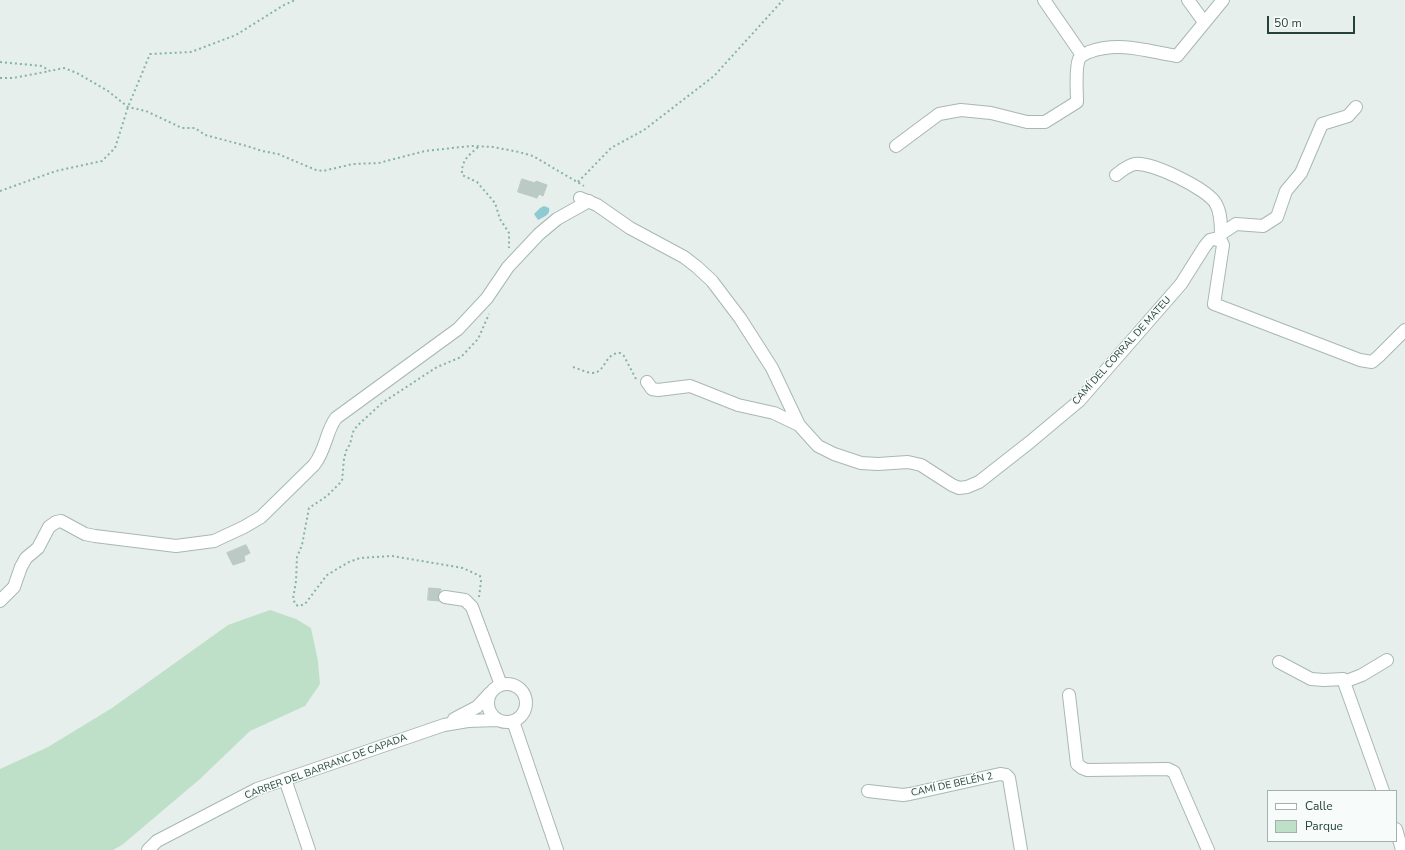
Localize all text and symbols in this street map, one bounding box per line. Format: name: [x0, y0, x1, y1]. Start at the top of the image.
scale bar: [1269, 8, 1357, 34]
text: 50 m: [1274, 15, 1302, 31]
street label: CAMÍ DEL CORRAL DE MATEU: [1070, 294, 1174, 408]
street label: CARRER DEL BARRANC DE CAPADA: [243, 732, 409, 802]
street label: CAMÍ DE BELÉN 2: [910, 770, 994, 800]
legend: [1267, 790, 1397, 842]
text: Calle: [1305, 798, 1333, 814]
text: Parque: [1305, 818, 1343, 834]

